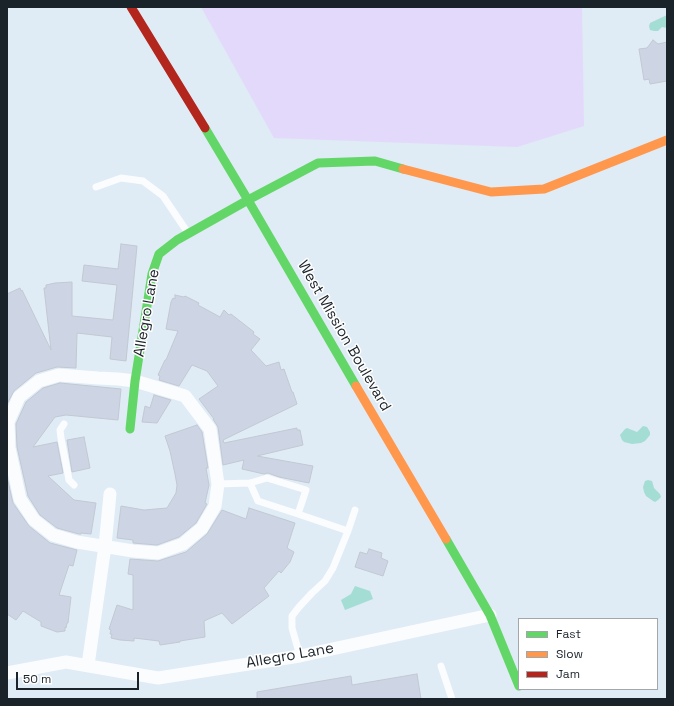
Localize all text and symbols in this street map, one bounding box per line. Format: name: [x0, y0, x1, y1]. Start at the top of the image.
street label: West Mission Boulevard: [293, 258, 395, 414]
street label: Allegro Lane: [130, 268, 164, 358]
legend: [518, 618, 658, 690]
text: Fast: [556, 626, 581, 642]
street label: Allegro Lane: [245, 639, 335, 673]
text: Slow: [556, 646, 583, 662]
scale bar: [18, 664, 141, 690]
text: Jam: [556, 666, 580, 682]
text: 50 m: [23, 671, 51, 687]

